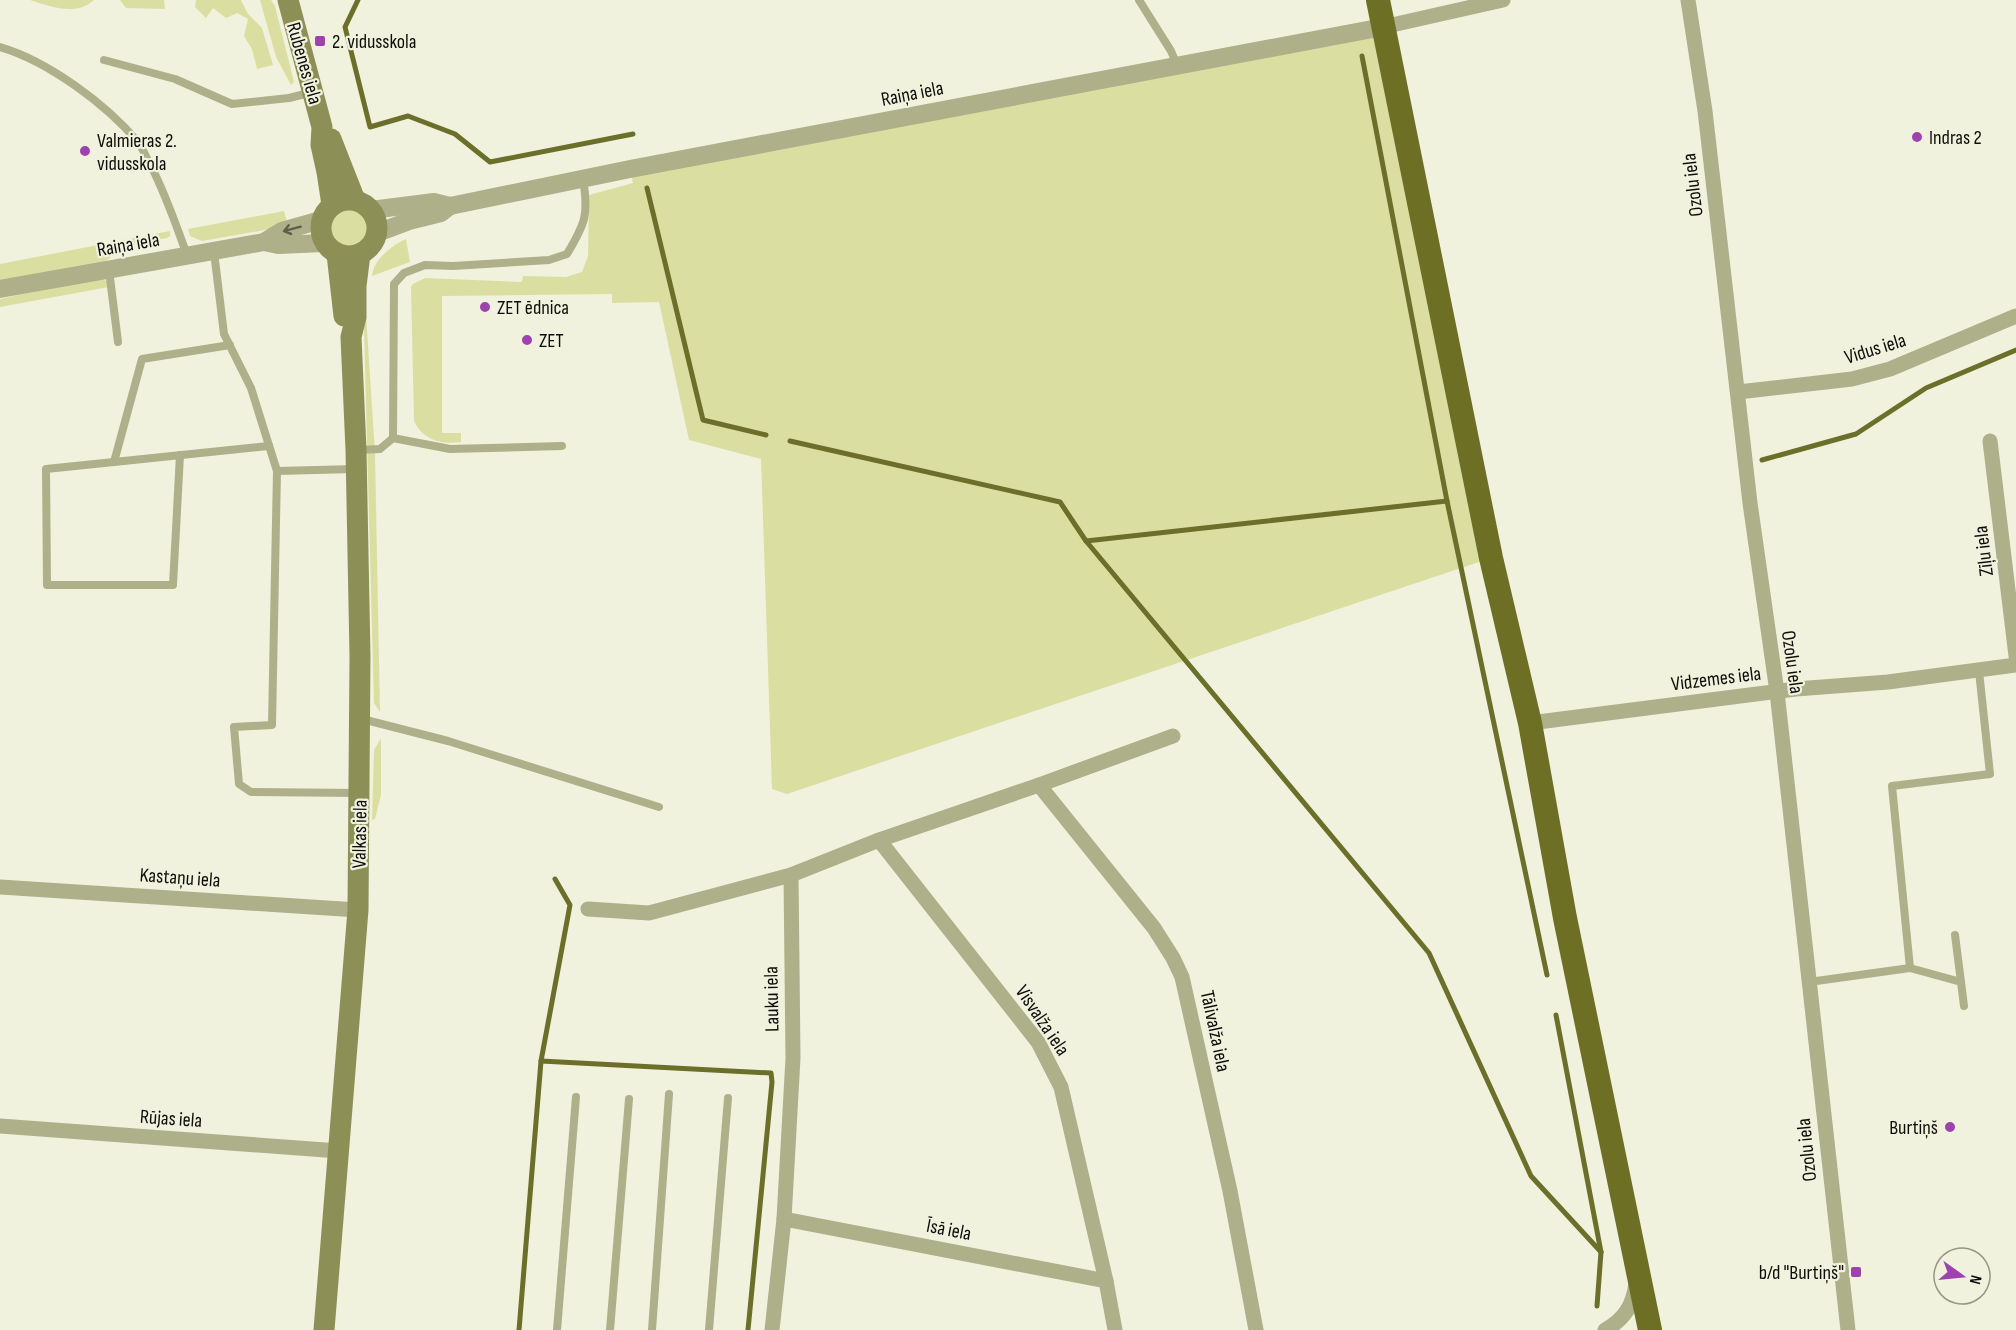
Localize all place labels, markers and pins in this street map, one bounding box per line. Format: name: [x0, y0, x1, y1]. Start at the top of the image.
place label: 2. vidusskola: [332, 30, 417, 54]
marker: 2. vidusskola: [313, 34, 327, 48]
place label: Indras 2: [1929, 126, 1982, 150]
place label: Valmieras 2. vidusskola: [97, 129, 177, 176]
marker: Indras 2: [1910, 130, 1924, 144]
marker: Valmieras 2. vidusskola: [78, 144, 92, 158]
place label: ZET ēdnica: [497, 296, 569, 320]
marker: ZET ēdnica: [478, 300, 492, 314]
place label: ZET: [539, 329, 564, 353]
marker: ZET: [520, 333, 534, 347]
place label: Burtiņš: [1889, 1116, 1938, 1140]
marker: Burtiņš: [1943, 1120, 1957, 1134]
place label: b/d "Burtiņš": [1759, 1261, 1844, 1285]
marker: b/d "Burtiņš": [1849, 1265, 1863, 1279]

